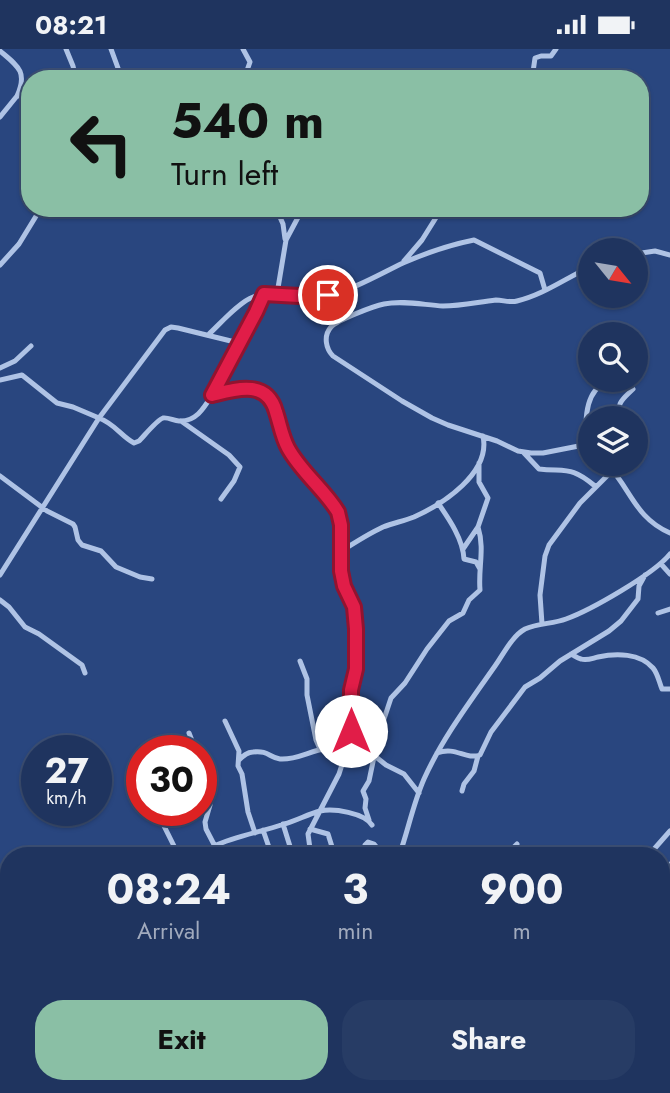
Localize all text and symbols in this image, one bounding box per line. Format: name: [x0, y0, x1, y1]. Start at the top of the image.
text: 08:21: [35, 6, 107, 44]
text: 540 m: [171, 86, 324, 156]
icon: left: [56, 98, 147, 189]
text: Turn left: [171, 151, 278, 197]
north arrow: [578, 238, 648, 308]
map controls: [578, 238, 648, 476]
pin: [298, 265, 358, 325]
icon: arrive: [309, 276, 347, 314]
button: search: [578, 322, 648, 392]
button: layers: [578, 406, 648, 476]
position arrow: [314, 694, 388, 768]
speed limit sign: 30: [126, 735, 217, 826]
text: 27: [44, 746, 89, 796]
text: km/h: [46, 785, 87, 811]
text: 08:24: [106, 859, 231, 920]
text: 3: [342, 859, 368, 920]
text: 900: [480, 859, 564, 920]
text: Arrival: [137, 914, 200, 948]
text: min: [337, 914, 373, 948]
text: m: [513, 914, 531, 948]
button: Exit: [35, 1000, 328, 1080]
button: Share: [342, 1000, 635, 1080]

